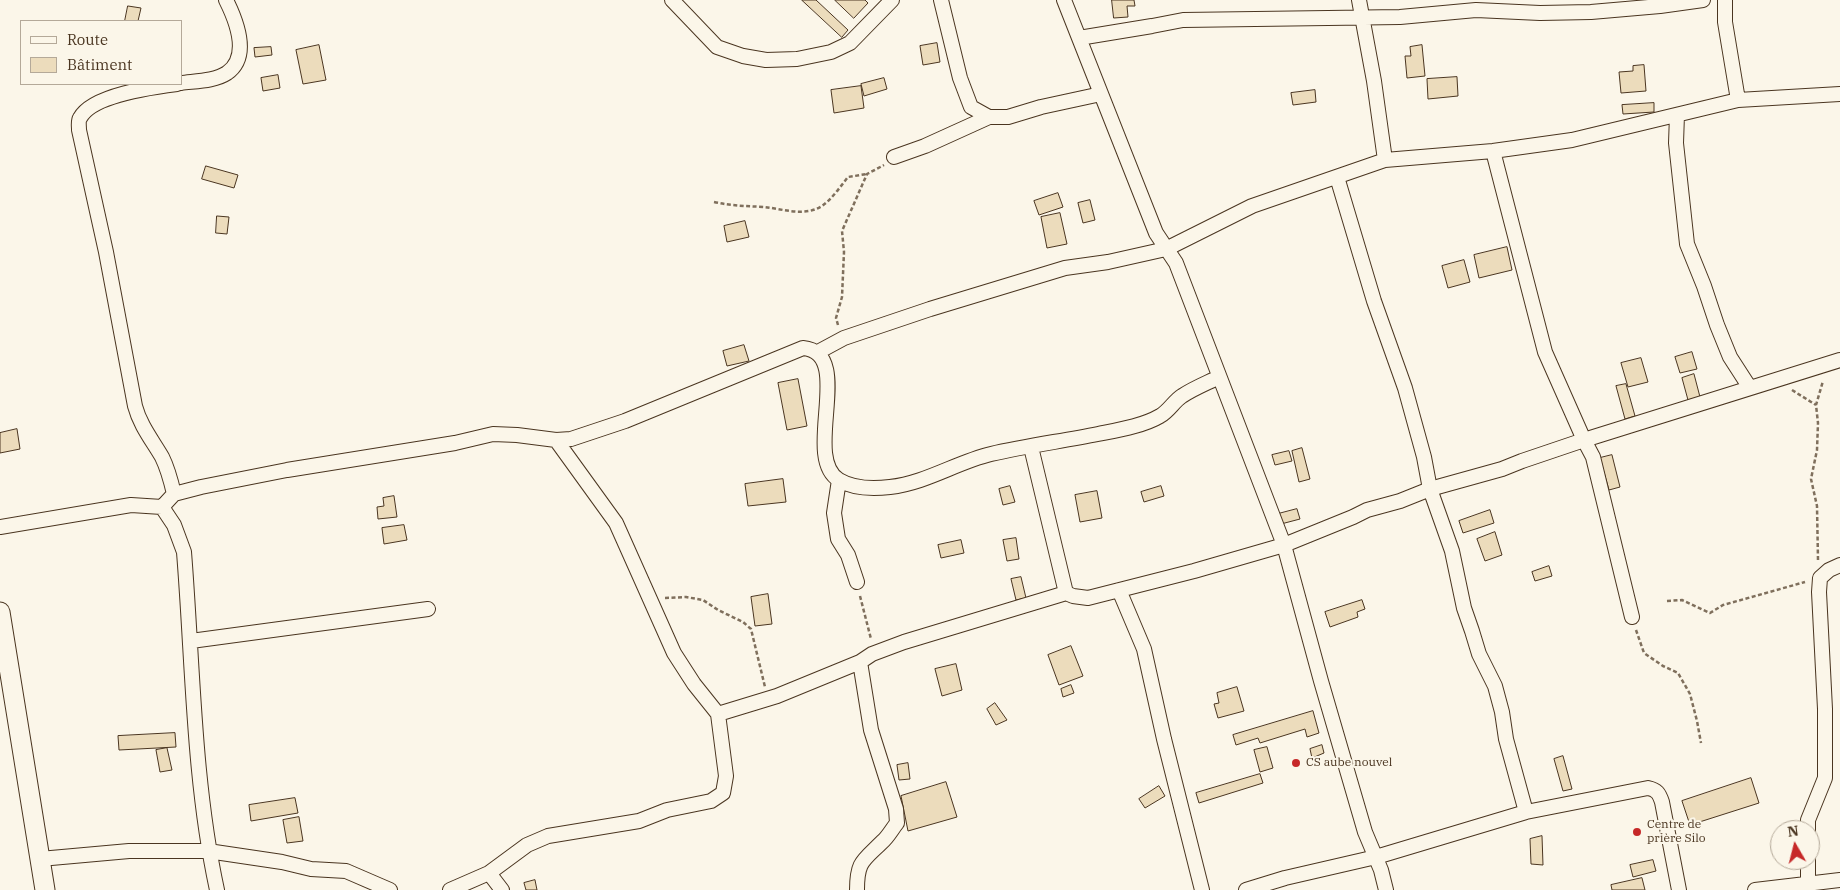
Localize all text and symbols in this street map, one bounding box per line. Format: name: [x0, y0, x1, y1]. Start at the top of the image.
legend: [20, 20, 182, 85]
text: Route: [67, 30, 108, 49]
text: Bâtiment: [67, 55, 132, 74]
place label: CS aube nouvel: [1306, 756, 1392, 770]
marker: CS aube nouvel: [1290, 757, 1302, 769]
place label: Centre de prière Silo: [1647, 818, 1706, 846]
north arrow: [1770, 820, 1820, 870]
text: N: [1786, 821, 1800, 841]
marker: Centre de prière Silo: [1631, 826, 1643, 838]

